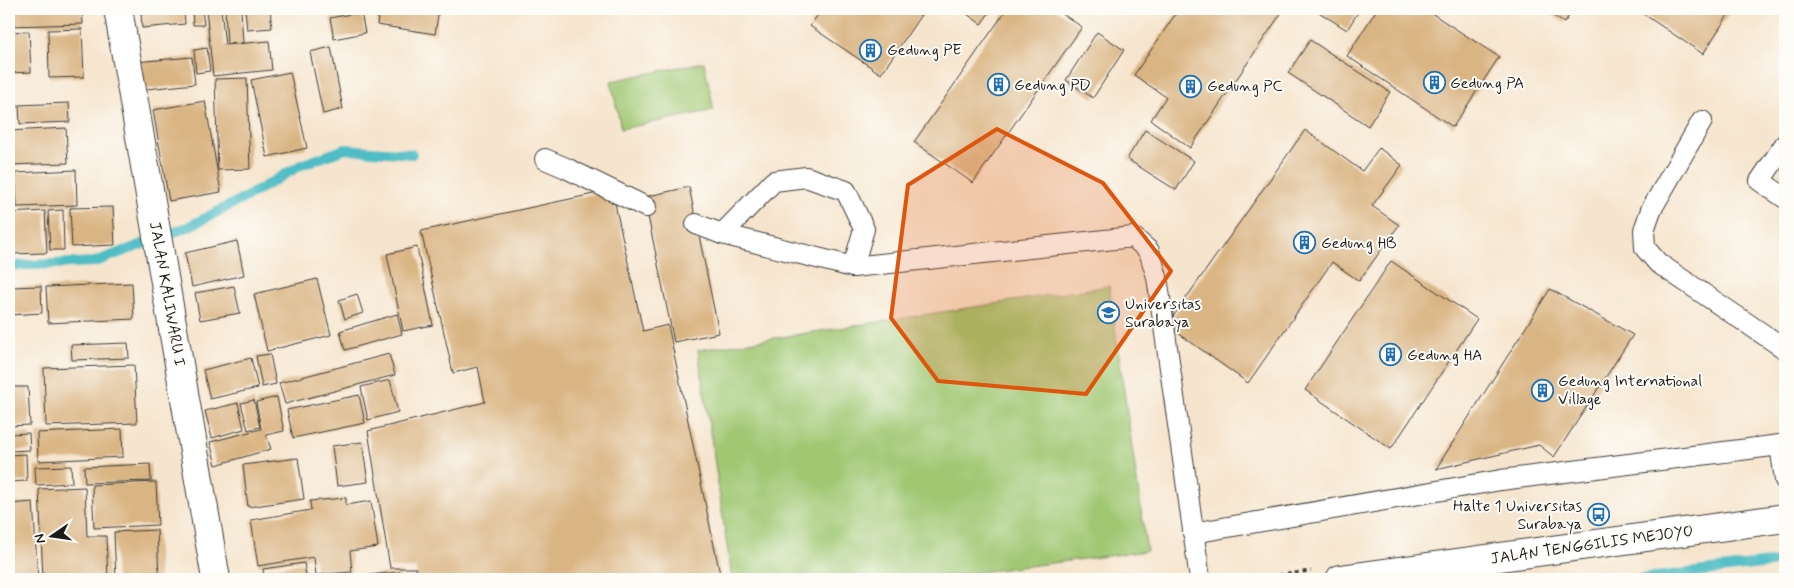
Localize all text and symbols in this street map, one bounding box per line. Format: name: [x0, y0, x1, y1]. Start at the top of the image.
building icon: Gedung PE: [859, 38, 883, 62]
place label: Gedung PE: [887, 40, 962, 61]
building icon: Gedung PA: [1422, 71, 1446, 95]
building icon: Gedung PD: [986, 73, 1010, 97]
place label: Gedung PA: [1450, 73, 1524, 94]
building icon: Gedung PC: [1179, 74, 1203, 98]
place label: Gedung PD: [1014, 75, 1091, 96]
place label: Gedung PC: [1207, 76, 1283, 97]
street label: JALAN KALIWARU I: [144, 220, 190, 368]
building icon: Gedung HB: [1293, 231, 1317, 255]
place label: Gedung HB: [1321, 233, 1397, 254]
place label: Universitas Surabaya: [1125, 294, 1201, 333]
school or university icon: Universitas Surabaya: [1097, 301, 1121, 325]
building icon: Gedung HA: [1379, 343, 1403, 367]
place label: Gedung HA: [1407, 345, 1483, 366]
place label: Gedung International Village: [1558, 371, 1702, 410]
building icon: Gedung International Village: [1530, 378, 1554, 402]
place label: Halte 1 Universitas Surabaya: [1453, 496, 1582, 535]
bus stop icon: Halte 1 Universitas Surabaya: [1586, 503, 1610, 527]
north arrow: [28, 510, 78, 560]
street label: JALAN TENGGILIS MEJOYO: [1489, 520, 1695, 570]
text: N: [30, 532, 50, 545]

